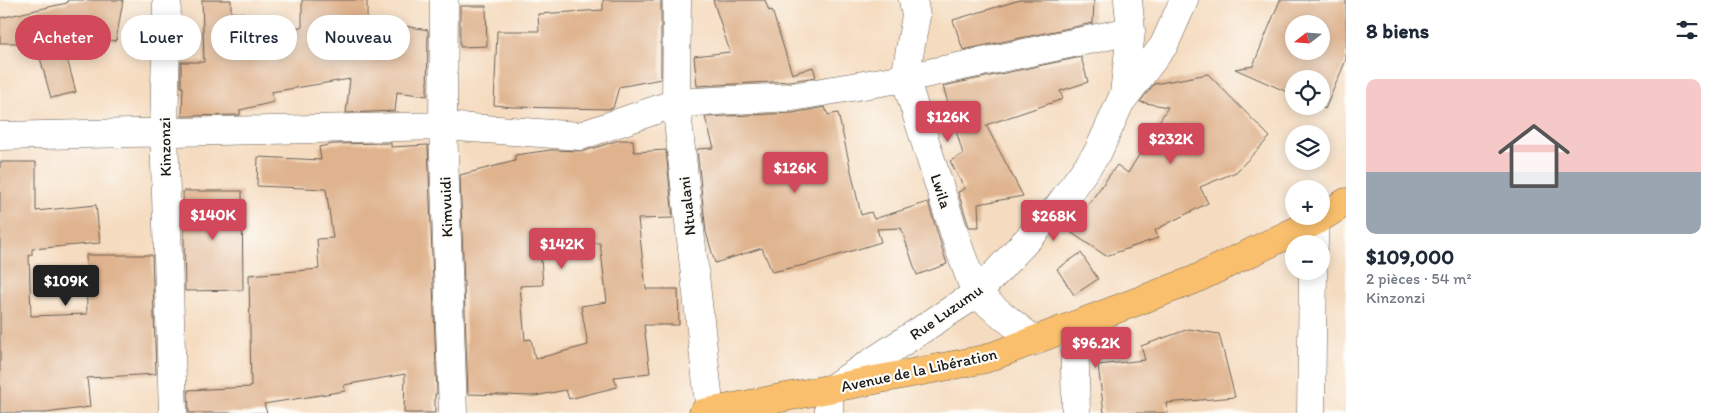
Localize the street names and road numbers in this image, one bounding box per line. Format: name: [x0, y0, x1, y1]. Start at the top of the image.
street label: Kinzonzi: [155, 117, 175, 177]
street label: Lwila: [927, 171, 955, 211]
street label: Ntualani: [674, 175, 700, 237]
street label: Kimvuidi: [435, 176, 457, 238]
street label: Rue Luzumu: [906, 280, 986, 344]
street label: Avenue de la Libération: [839, 344, 999, 396]

